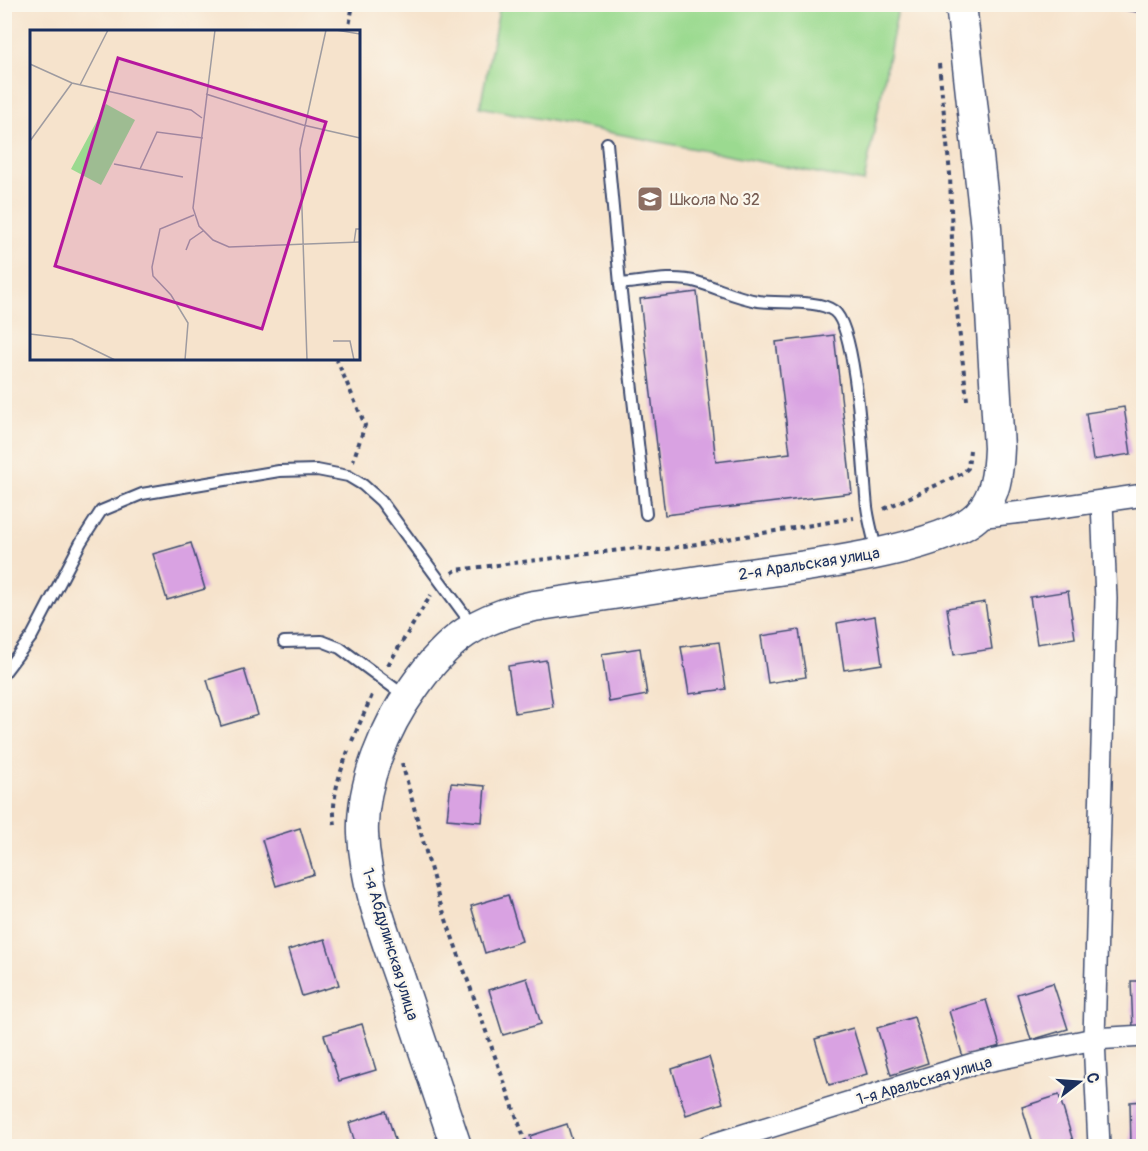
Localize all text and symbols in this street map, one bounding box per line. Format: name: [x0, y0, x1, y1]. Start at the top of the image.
inset map: [30, 30, 360, 360]
school or university icon: Школа № 32: [635, 184, 665, 214]
place label: Школа № 32: [670, 190, 760, 210]
street label: 2-я Аральская улица: [737, 543, 881, 585]
street label: 1-я Абдулинская улица: [357, 866, 423, 1023]
street label: 1-я Аральская улица: [854, 1052, 994, 1110]
north arrow: [1049, 1052, 1109, 1112]
text: С: [1081, 1070, 1103, 1086]

